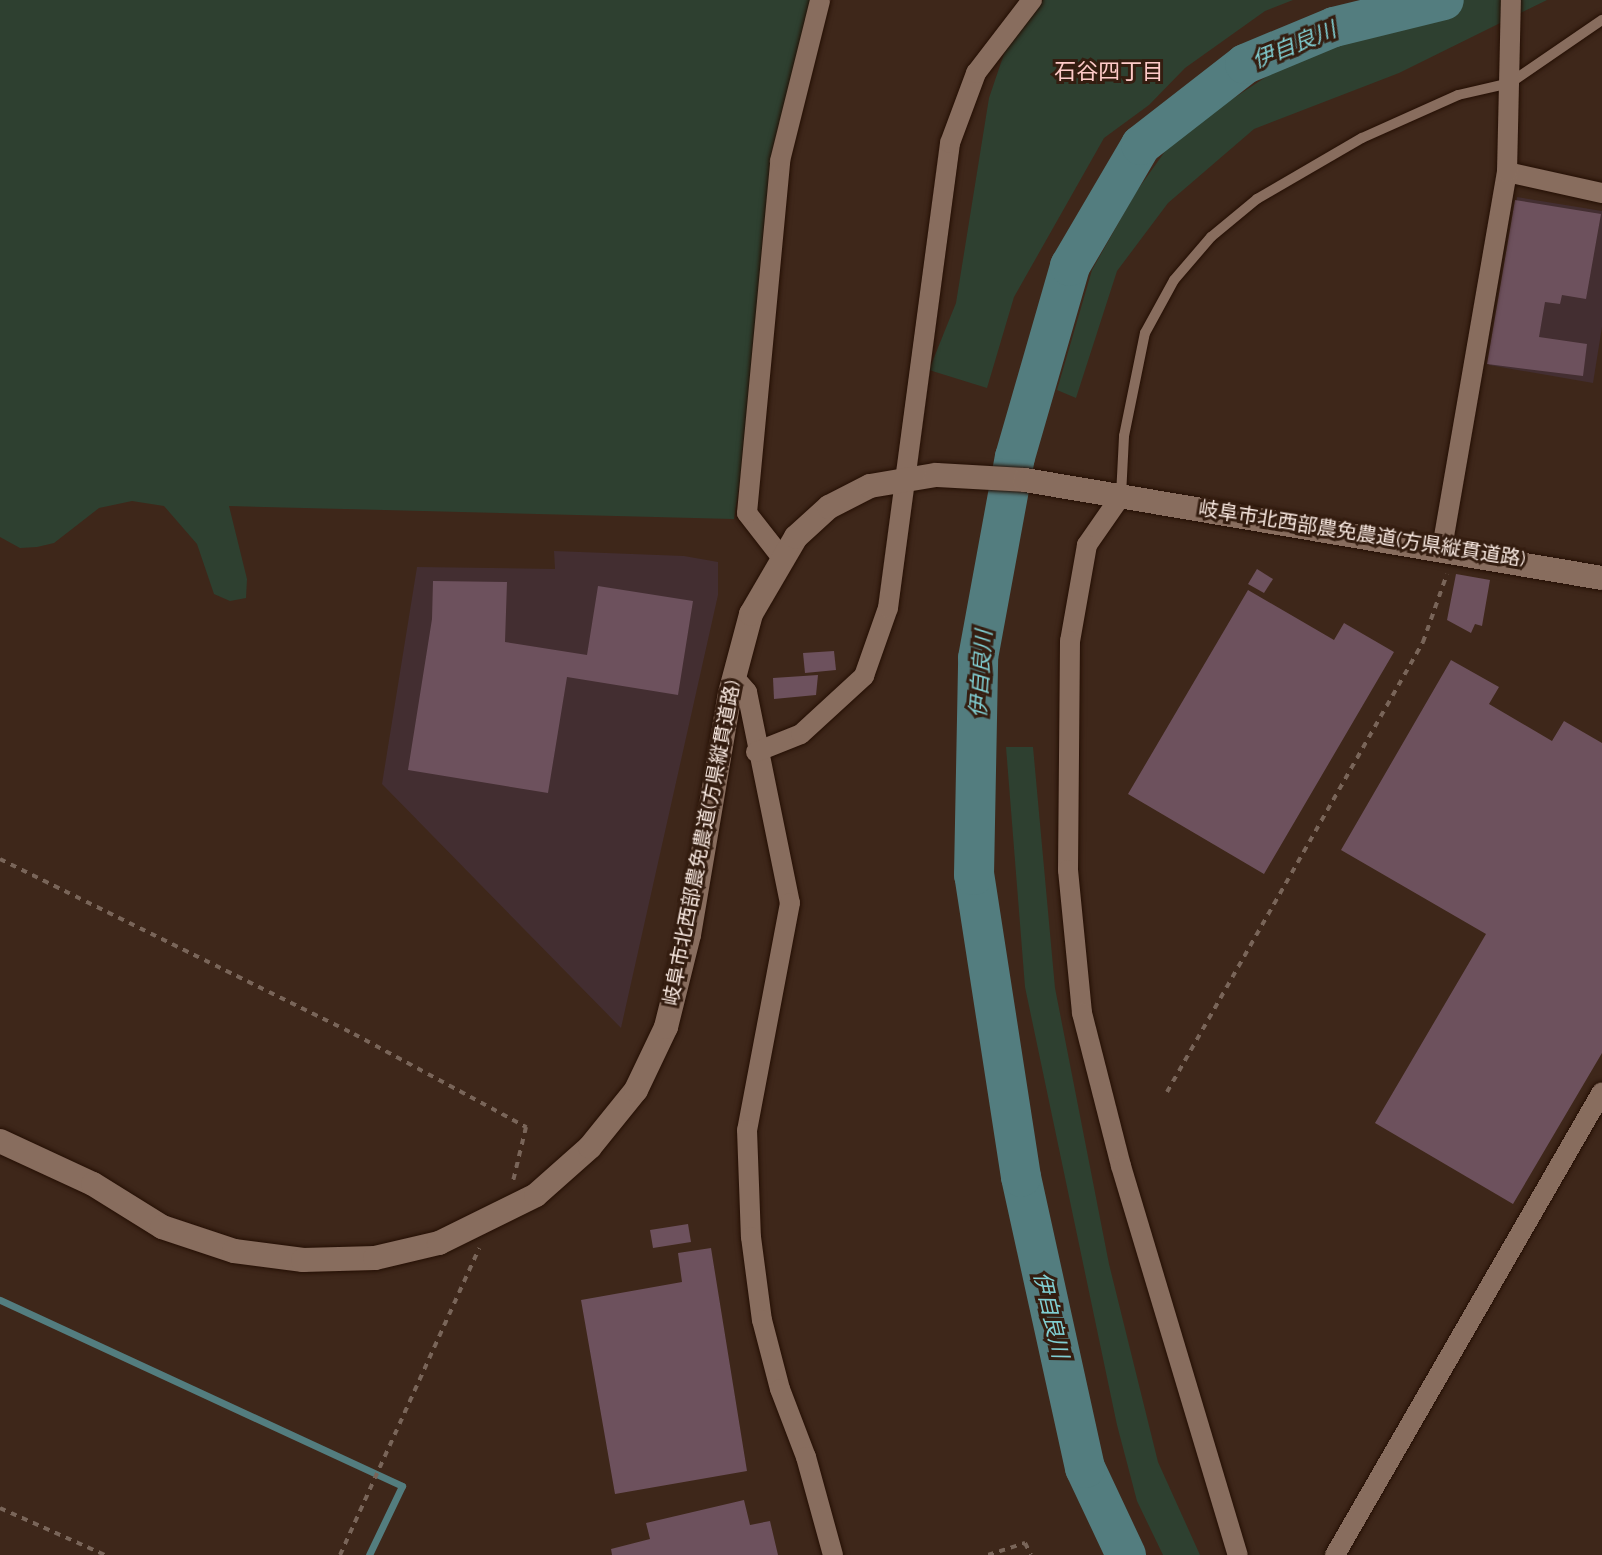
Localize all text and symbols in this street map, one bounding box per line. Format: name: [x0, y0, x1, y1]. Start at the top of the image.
water label: 伊自良川: [1248, 16, 1340, 74]
district label: 石谷四丁目: [1054, 59, 1164, 85]
street label: 岐阜市北西部農免農道(方県縦貫道路): [1197, 496, 1527, 572]
water label: 伊自良川: [965, 629, 997, 719]
street label: 岐阜市北西部農免農道(方県縦貫道路): [659, 678, 745, 1008]
water label: 伊自良川: [1028, 1269, 1074, 1361]

